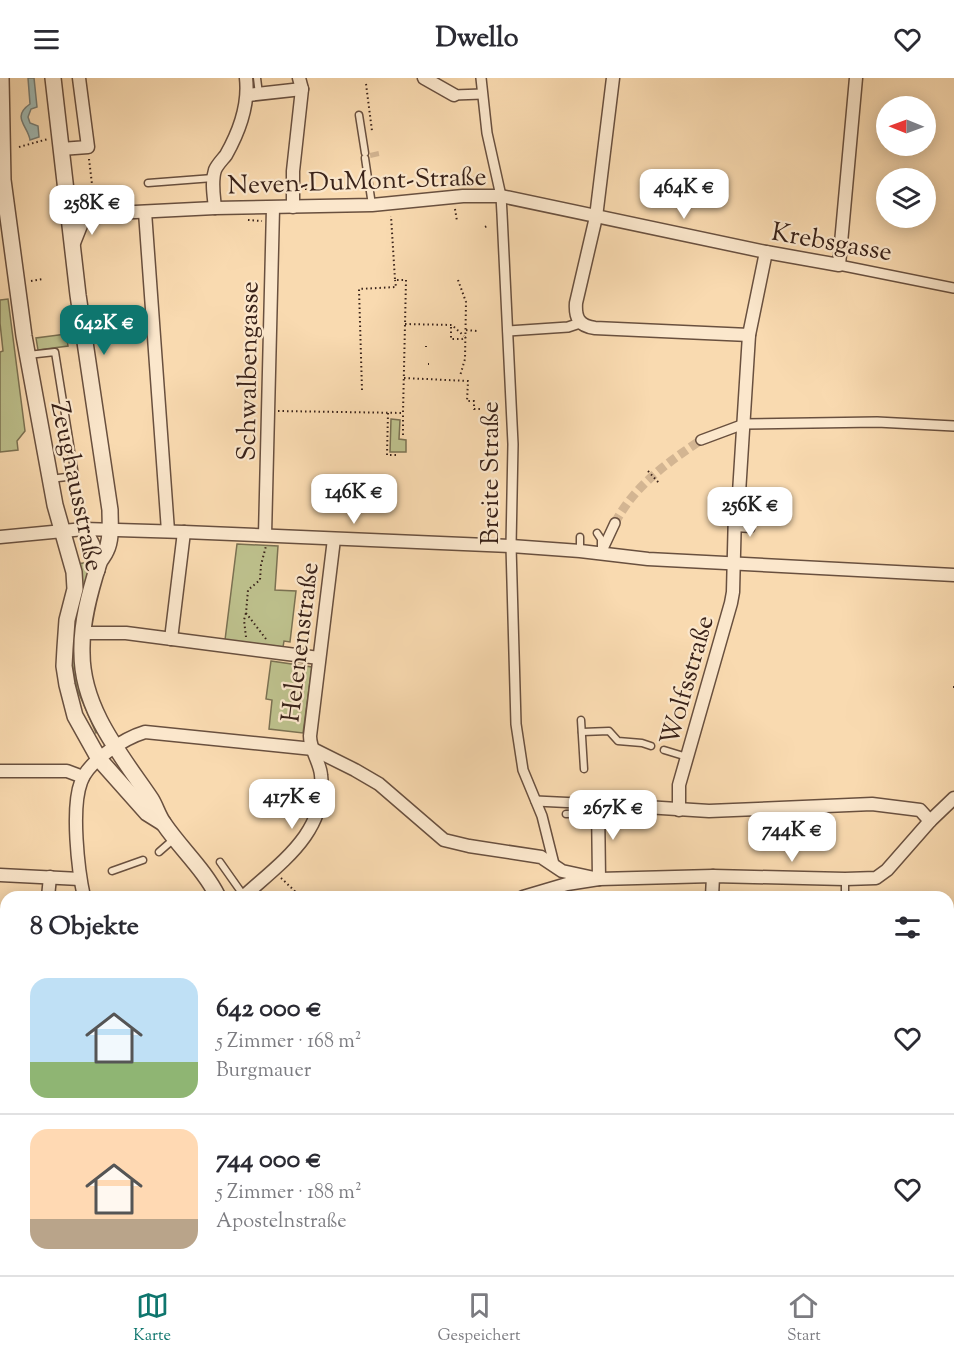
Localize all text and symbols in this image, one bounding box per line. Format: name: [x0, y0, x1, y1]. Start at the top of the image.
text: Dwello: [436, 20, 518, 59]
icon: menu: [30, 23, 63, 56]
icon: heart: [891, 23, 924, 56]
north arrow: [876, 96, 936, 156]
map controls: [876, 96, 936, 228]
street label: Neven-DuMont-Straße: [227, 159, 487, 206]
button: layers: [876, 168, 936, 228]
pin: 464K €: [635, 169, 733, 220]
text: 464K €: [654, 174, 714, 203]
pin: 258K €: [43, 185, 141, 236]
text: 258K €: [63, 190, 121, 219]
street label: Krebsgasse: [768, 215, 895, 272]
street label: Schwalbengasse: [229, 281, 270, 461]
pin: 642K €: [55, 305, 153, 356]
text: 642K €: [74, 310, 134, 339]
street label: Zeughausstraße: [39, 398, 112, 575]
street label: Breite Straße: [473, 401, 510, 545]
pin: 146K €: [305, 474, 403, 525]
text: 146K €: [325, 479, 383, 508]
pin: 256K €: [701, 487, 799, 538]
text: 256K €: [721, 492, 779, 521]
street label: Helenenstraße: [273, 560, 330, 724]
street label: Wolfsstraße: [652, 611, 725, 750]
pin: 417K €: [243, 779, 341, 830]
text: 417K €: [263, 784, 321, 813]
pin: 267K €: [564, 790, 662, 841]
text: 267K €: [583, 795, 643, 824]
pin: 744K €: [743, 812, 841, 863]
text: 744K €: [762, 817, 822, 846]
text: 8 Objekte: [30, 909, 139, 946]
icon: filters: [891, 911, 924, 944]
text: 642 000 €: [216, 991, 322, 1028]
icon: home: [78, 1002, 150, 1074]
icon: heart: [891, 1022, 924, 1055]
text: 5 Zimmer · 168 m²: [216, 1028, 362, 1057]
text: Burgmauer: [216, 1057, 311, 1086]
text: 744 000 €: [216, 1142, 322, 1179]
icon: home: [78, 1153, 150, 1225]
icon: heart: [891, 1173, 924, 1206]
text: 5 Zimmer · 188 m²: [216, 1179, 362, 1208]
text: Apostelnstraße: [216, 1208, 347, 1237]
tab: Karte: [133, 1289, 171, 1348]
tab: Gespeichert: [438, 1289, 520, 1348]
tab: Start: [787, 1289, 821, 1348]

